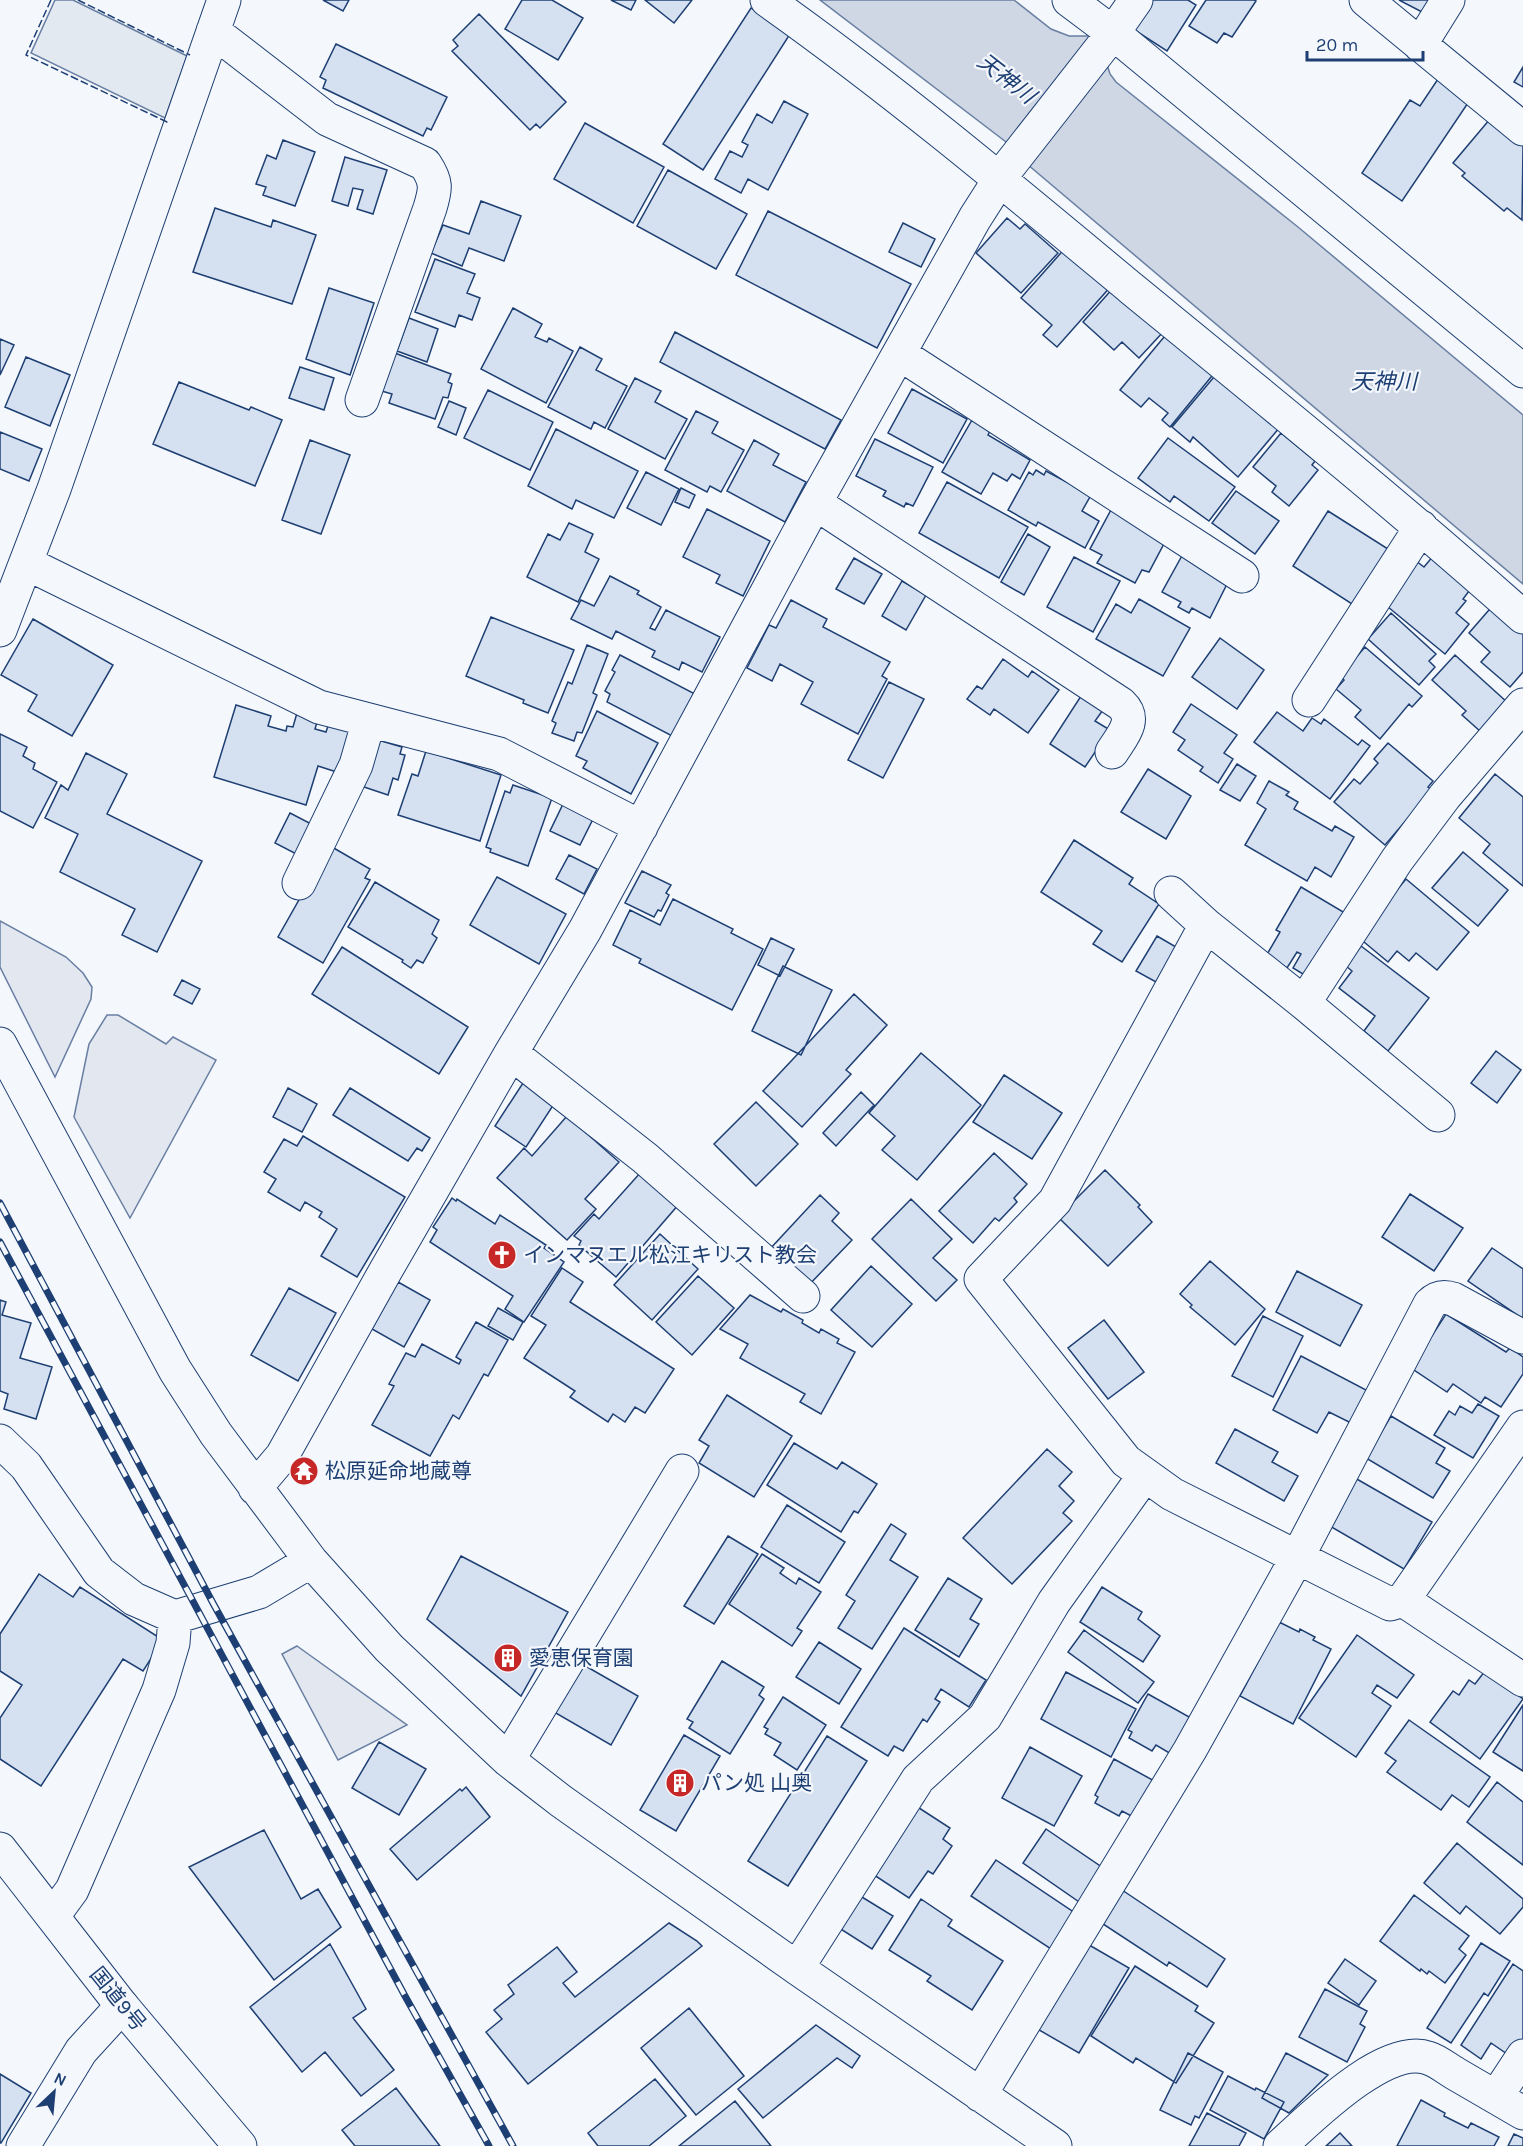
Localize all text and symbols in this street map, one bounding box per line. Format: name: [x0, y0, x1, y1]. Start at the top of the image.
scale bar: [1307, 24, 1422, 62]
text: 20 m: [1316, 34, 1358, 56]
water label: 天神川: [972, 48, 1042, 111]
water label: 天神川: [1351, 369, 1419, 395]
church icon: インマヌエル松江キリスト教会: [486, 1239, 518, 1271]
place label: インマヌエル松江キリスト教会: [523, 1243, 817, 1267]
temple icon: 松原延命地蔵尊: [288, 1455, 320, 1487]
place label: 松原延命地蔵尊: [325, 1459, 472, 1483]
building icon: 愛恵保育園: [492, 1642, 524, 1674]
place label: 愛恵保育園: [529, 1646, 634, 1670]
building icon: パン処 山奥: [664, 1767, 696, 1799]
place label: パン処 山奥: [701, 1771, 812, 1795]
street label: 国道9号: [85, 1962, 151, 2036]
north arrow: [24, 2062, 84, 2122]
text: N: [51, 2068, 70, 2090]

